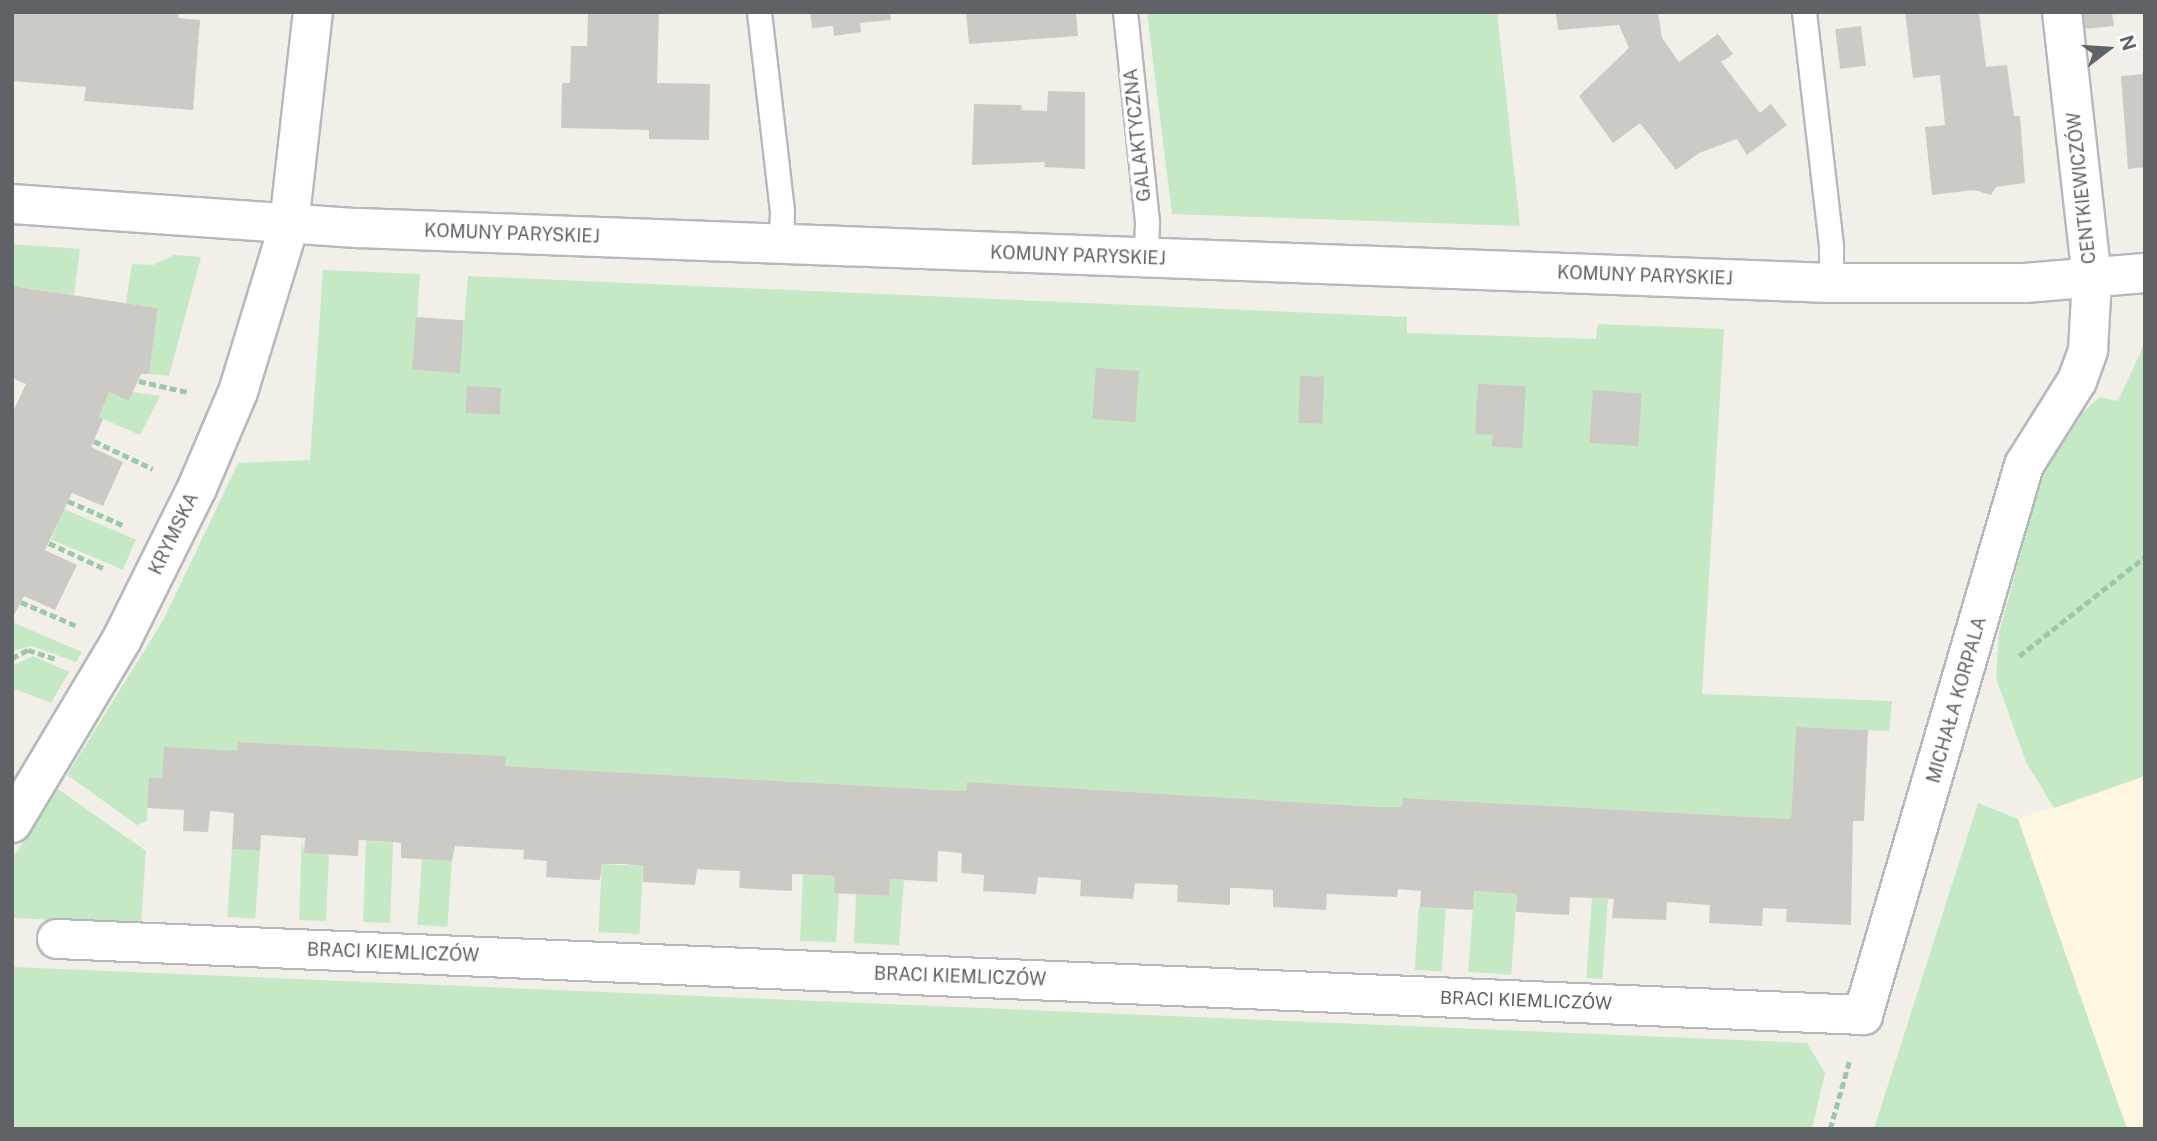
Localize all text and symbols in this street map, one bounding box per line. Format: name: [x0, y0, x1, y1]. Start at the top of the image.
north arrow: [2073, 14, 2143, 84]
text: N: [2115, 33, 2141, 53]
street label: GALAKTYCZNA: [1120, 67, 1156, 203]
street label: CENTKIEWICZÓW: [2063, 111, 2101, 265]
street label: KOMUNY PARYSKIEJ: [424, 220, 600, 248]
street label: KOMUNY PARYSKIEJ: [990, 242, 1166, 270]
street label: KOMUNY PARYSKIEJ: [1557, 262, 1733, 290]
street label: KRYMSKA: [145, 490, 203, 578]
street label: MICHAŁA KORPALA: [1923, 614, 1991, 786]
street label: BRACI KIEMLICZÓW: [306, 939, 480, 967]
street label: BRACI KIEMLICZÓW: [873, 963, 1047, 991]
street label: BRACI KIEMLICZÓW: [1439, 987, 1613, 1015]

